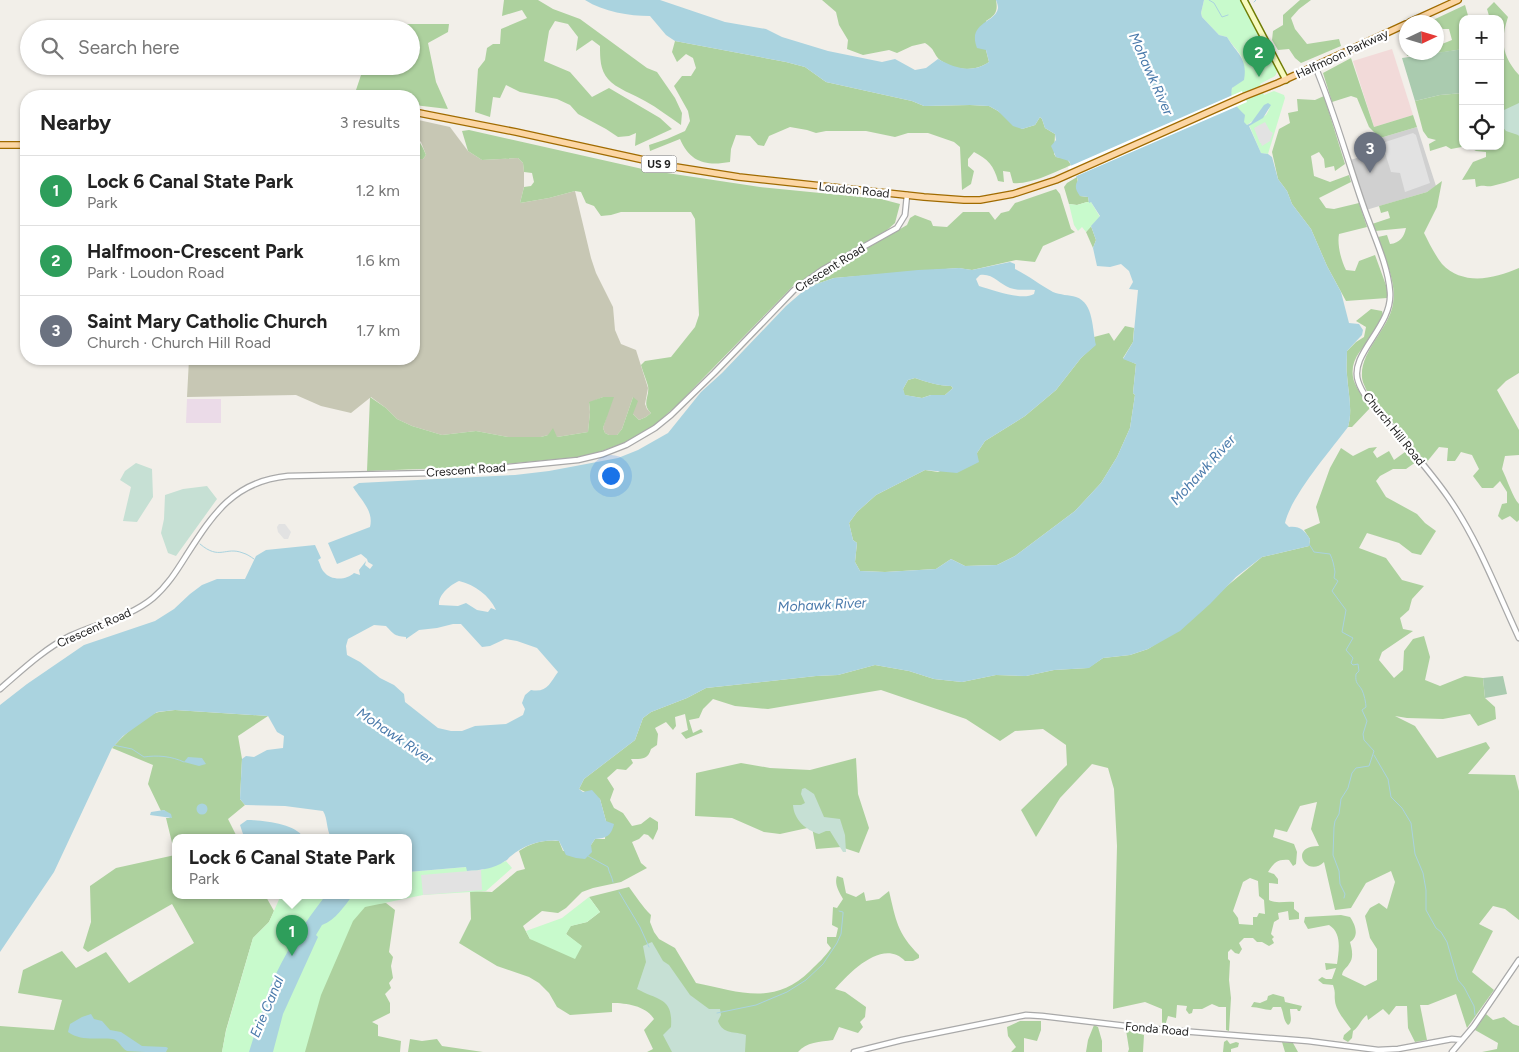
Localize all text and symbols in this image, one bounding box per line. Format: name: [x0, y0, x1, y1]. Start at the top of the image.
north arrow: [1399, 15, 1444, 60]
map controls: [1459, 15, 1504, 150]
button: +: [1459, 15, 1504, 60]
search box: [20, 20, 420, 75]
street label: Halfmoon Parkway: [1294, 26, 1391, 82]
water label: Mohawk River: [1125, 30, 1177, 119]
icon: search: [38, 34, 66, 62]
text: Search here: [78, 36, 180, 59]
pin: 2: [1243, 36, 1275, 77]
button: −: [1459, 60, 1504, 105]
button: locate: [1459, 105, 1504, 150]
text: Nearby: [40, 110, 111, 135]
text: 3 results: [340, 113, 400, 132]
pin: 3: [1354, 132, 1386, 173]
road number: US 9: [642, 156, 676, 172]
text: Lock 6 Canal State Park: [87, 170, 293, 193]
street label: Loudon Road: [818, 179, 890, 201]
text: 1: [53, 181, 59, 200]
text: 1.2 km: [356, 181, 400, 200]
text: Park: [87, 193, 117, 212]
text: Halfmoon-Crescent Park: [87, 240, 304, 263]
street label: Crescent Road: [792, 241, 868, 295]
text: 2: [51, 251, 61, 270]
text: 1.6 km: [356, 251, 400, 270]
text: Park · Loudon Road: [87, 263, 224, 282]
text: Saint Mary Catholic Church: [87, 310, 327, 333]
text: 3: [52, 321, 60, 340]
text: 1.7 km: [356, 321, 400, 340]
text: Church · Church Hill Road: [87, 333, 271, 352]
street label: Church Hill Road: [1360, 390, 1428, 468]
water label: Mohawk River: [1167, 430, 1240, 509]
street label: Crescent Road: [426, 460, 506, 480]
your location: [598, 463, 624, 489]
water label: Mohawk River: [777, 594, 868, 616]
street label: Crescent Road: [55, 605, 133, 651]
water label: Mohawk River: [353, 704, 438, 769]
popup: [172, 834, 412, 899]
text: Lock 6 Canal State Park: [189, 846, 395, 869]
text: Park: [189, 869, 219, 888]
pin: 1: [276, 915, 308, 956]
water label: Erie Canal: [246, 973, 288, 1040]
street label: Fonda Road: [1125, 1019, 1189, 1039]

